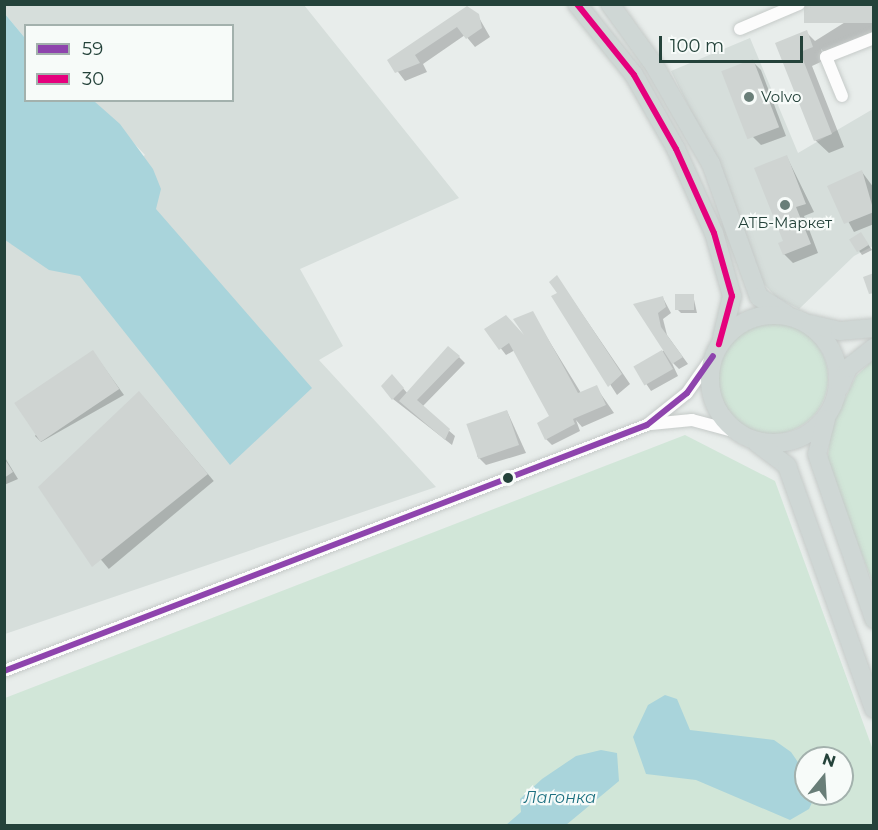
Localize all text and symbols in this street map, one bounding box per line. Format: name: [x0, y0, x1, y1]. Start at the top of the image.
legend: [24, 24, 234, 102]
scale bar: [662, 24, 806, 62]
text: 100 m: [670, 35, 724, 57]
text: 59: [82, 38, 103, 60]
text: 30: [82, 68, 104, 90]
place label: Volvo: [761, 88, 801, 106]
marker: Volvo: [742, 90, 756, 104]
marker: АТБ-Маркет: [778, 198, 792, 212]
place label: АТБ-Маркет: [738, 214, 832, 232]
unlabelled marker: [502, 472, 514, 484]
north arrow: [794, 746, 854, 806]
text: N: [820, 749, 838, 771]
water label: Лагонка: [524, 788, 596, 808]

